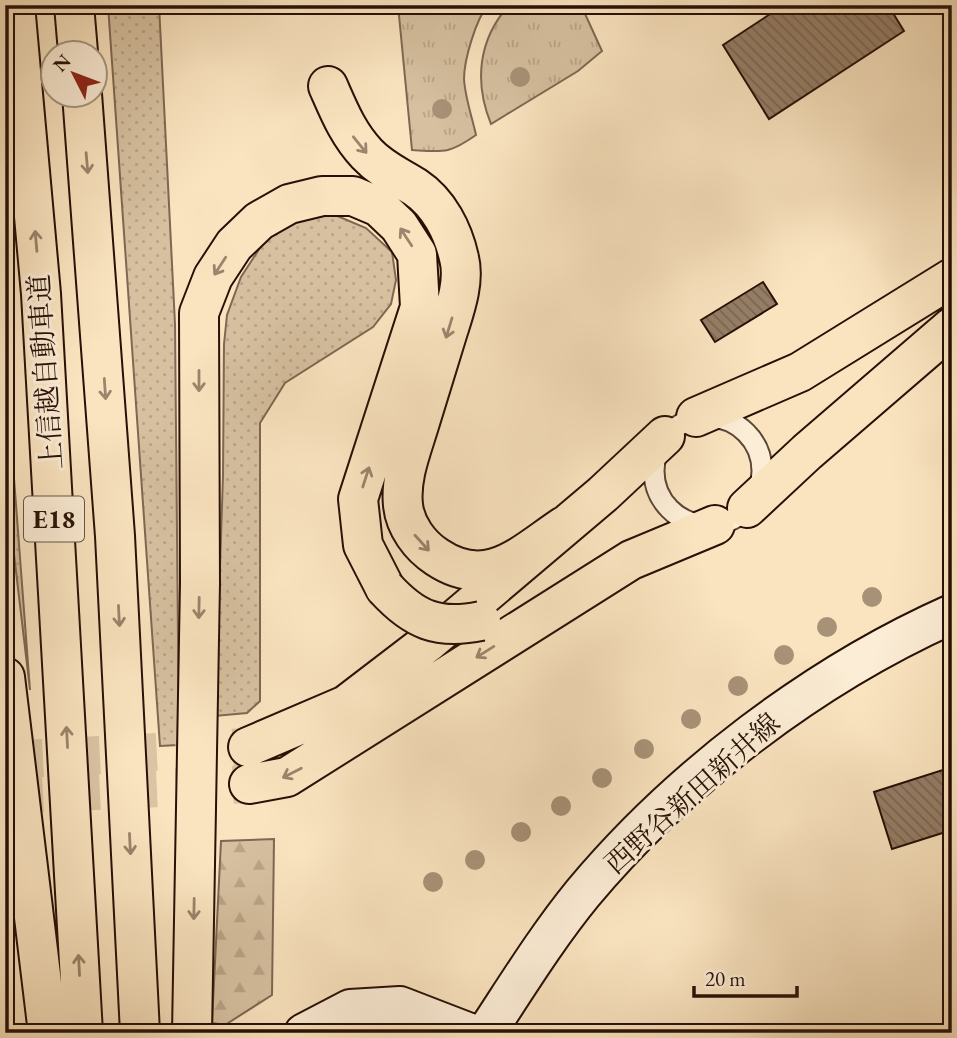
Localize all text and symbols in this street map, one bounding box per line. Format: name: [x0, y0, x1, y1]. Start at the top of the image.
north arrow: [38, 38, 108, 108]
text: N: [47, 48, 77, 77]
one-way arrow: [352, 136, 368, 154]
one-way arrow: [81, 151, 94, 173]
one-way arrow: [399, 227, 413, 247]
one-way arrow: [29, 231, 42, 253]
one-way arrow: [213, 255, 227, 275]
street label: 上信越自動車道: [20, 273, 70, 471]
one-way arrow: [442, 317, 455, 339]
one-way arrow: [192, 369, 206, 392]
one-way arrow: [99, 378, 112, 400]
one-way arrow: [360, 466, 373, 488]
road number: E18: [24, 496, 84, 541]
one-way arrow: [414, 534, 431, 551]
one-way arrow: [192, 597, 206, 620]
one-way arrow: [112, 605, 125, 628]
one-way arrow: [475, 646, 495, 660]
street label: 西野谷新田新井線: [597, 705, 787, 881]
one-way arrow: [60, 726, 73, 749]
one-way arrow: [282, 767, 303, 780]
one-way arrow: [124, 832, 137, 855]
one-way arrow: [187, 897, 201, 920]
one-way arrow: [72, 954, 85, 976]
scale bar: [694, 954, 798, 998]
text: 20 m: [705, 965, 746, 992]

